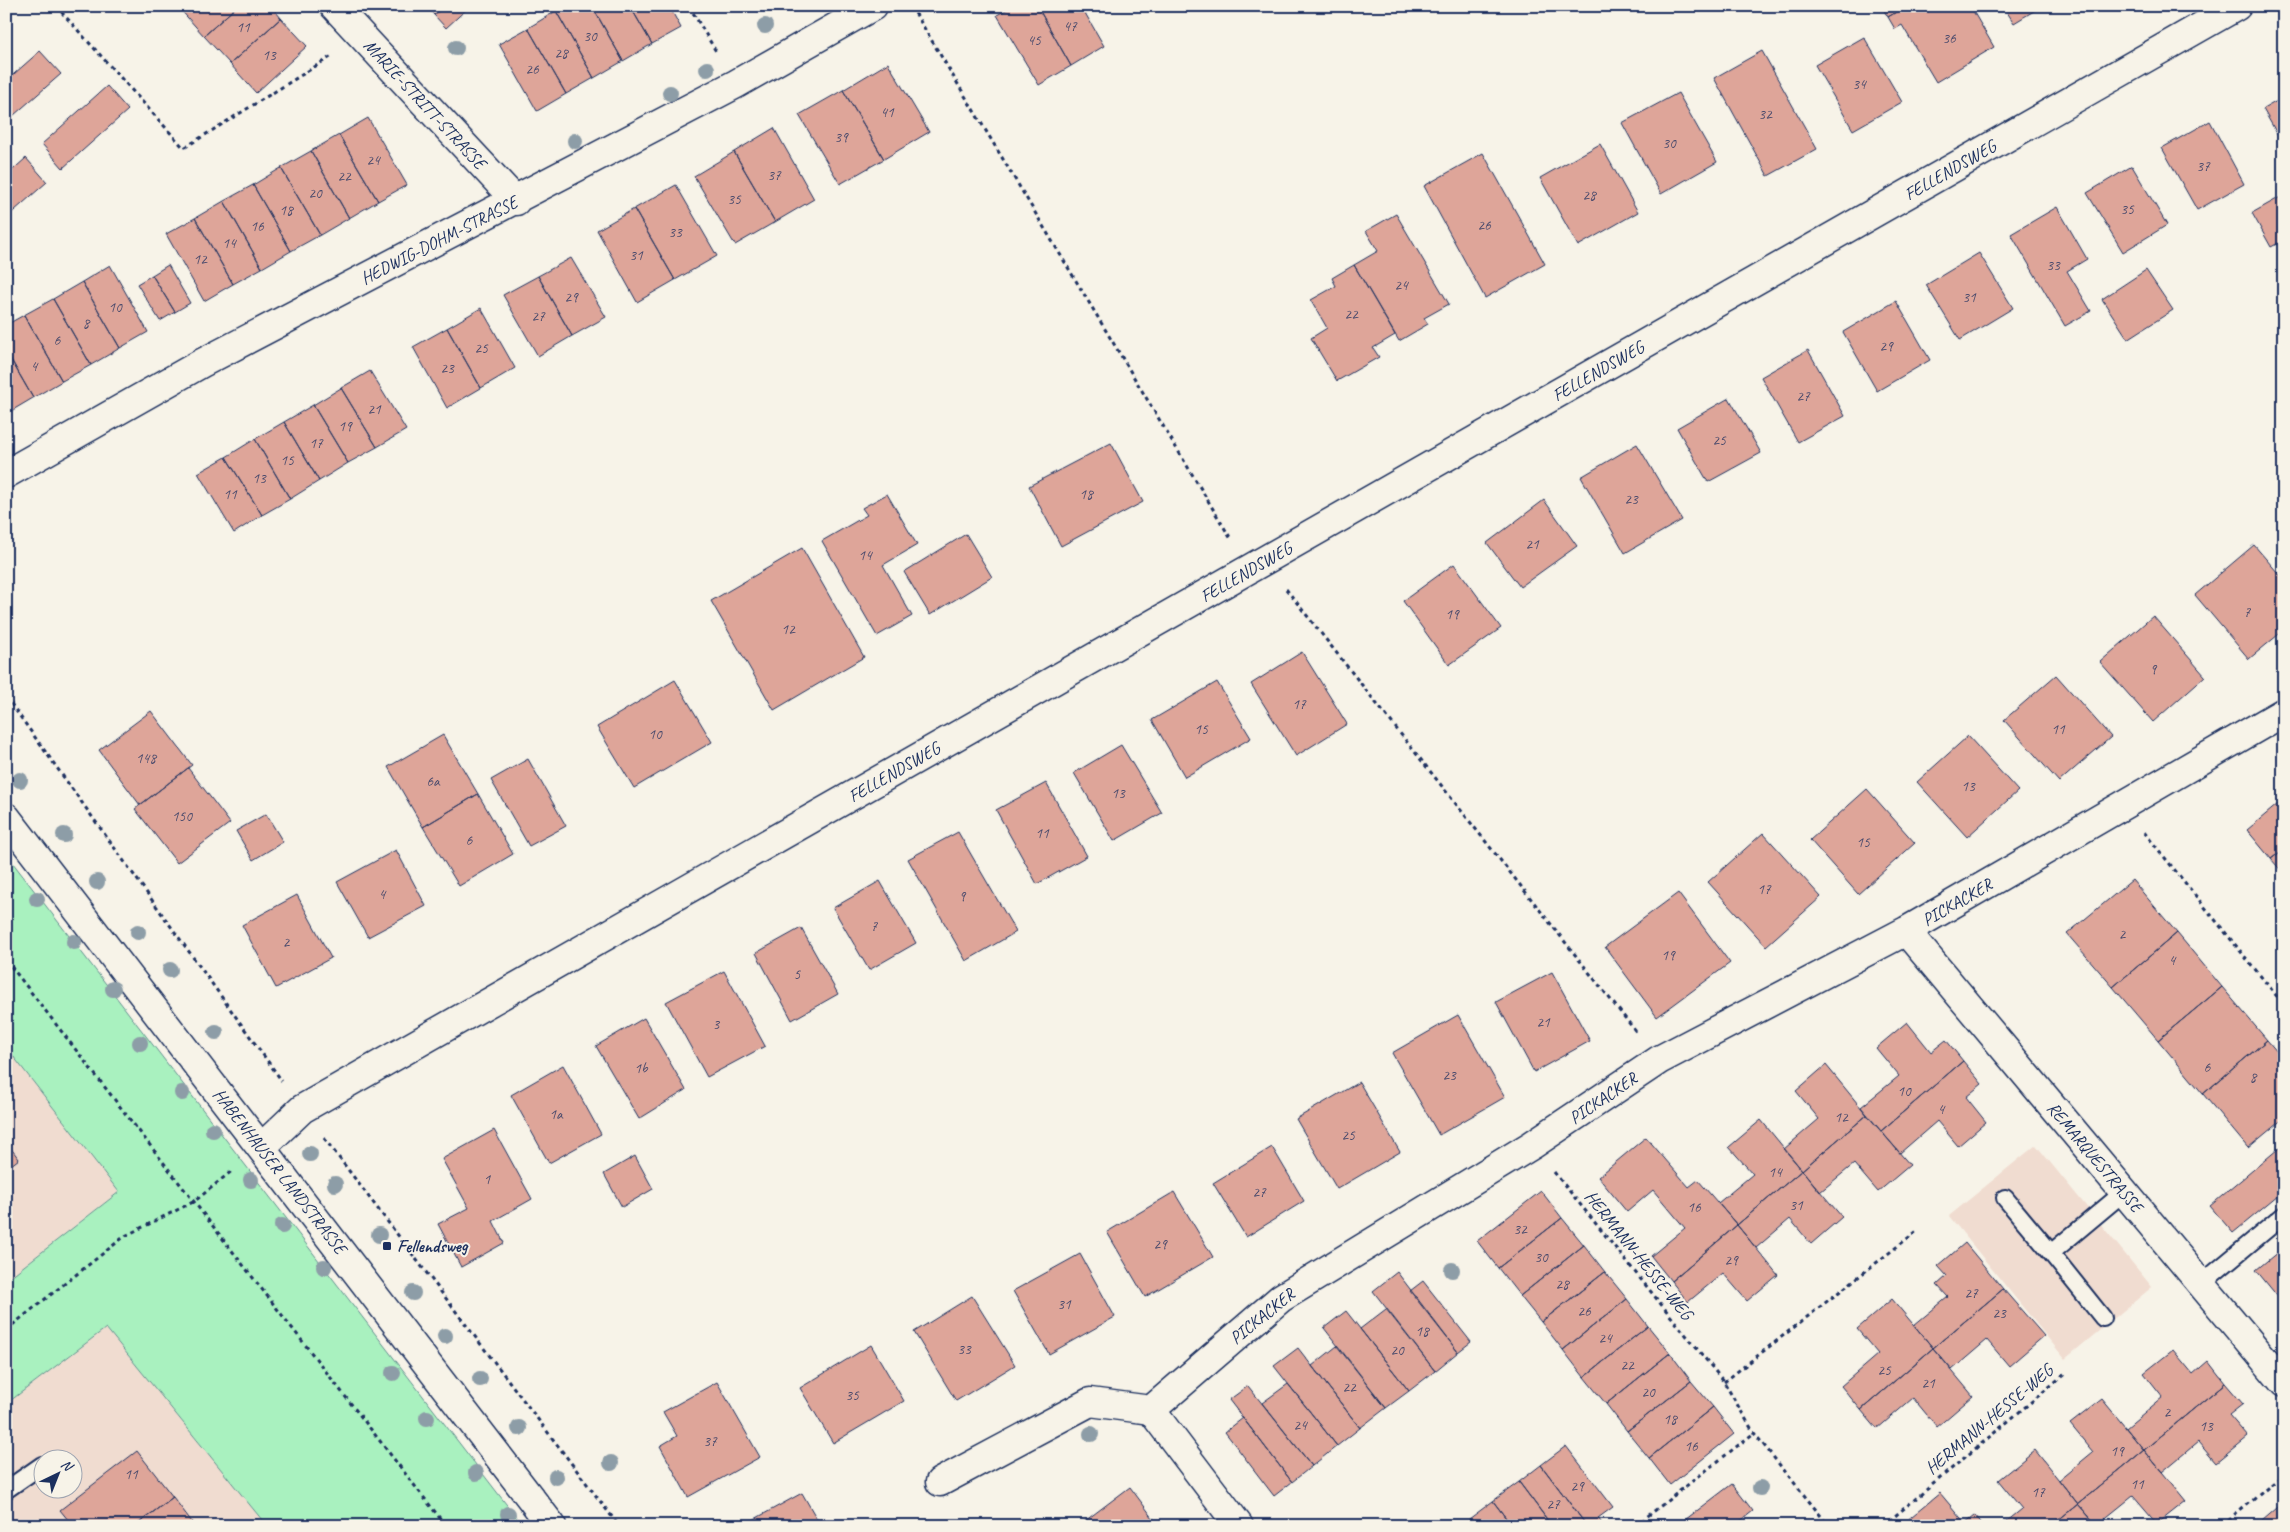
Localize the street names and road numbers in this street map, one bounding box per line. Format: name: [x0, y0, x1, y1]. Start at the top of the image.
street label: MARIE-STRITT-STRASSE: [359, 34, 492, 175]
street label: FELLENDSWEG: [1900, 134, 2001, 205]
street label: HEDWIG-DOHM-STRASSE: [357, 190, 523, 289]
street label: FELLENDSWEG: [1548, 335, 1649, 406]
street label: FELLENDSWEG: [1196, 536, 1297, 607]
street label: FELLENDSWEG: [844, 736, 945, 807]
street label: PICKACKER: [1918, 873, 1997, 931]
street label: PICKACKER: [1565, 1067, 1642, 1129]
street label: HABENHAUSER LANDSTRASSE: [208, 1084, 353, 1260]
street label: REMARQUESTRASSE: [2042, 1097, 2149, 1218]
street label: HERMANN-HESSE-WEG: [1580, 1186, 1699, 1326]
street label: PICKACKER: [1225, 1282, 1300, 1349]
street label: HERMANN-HESSE-WEG: [1921, 1358, 2059, 1479]

